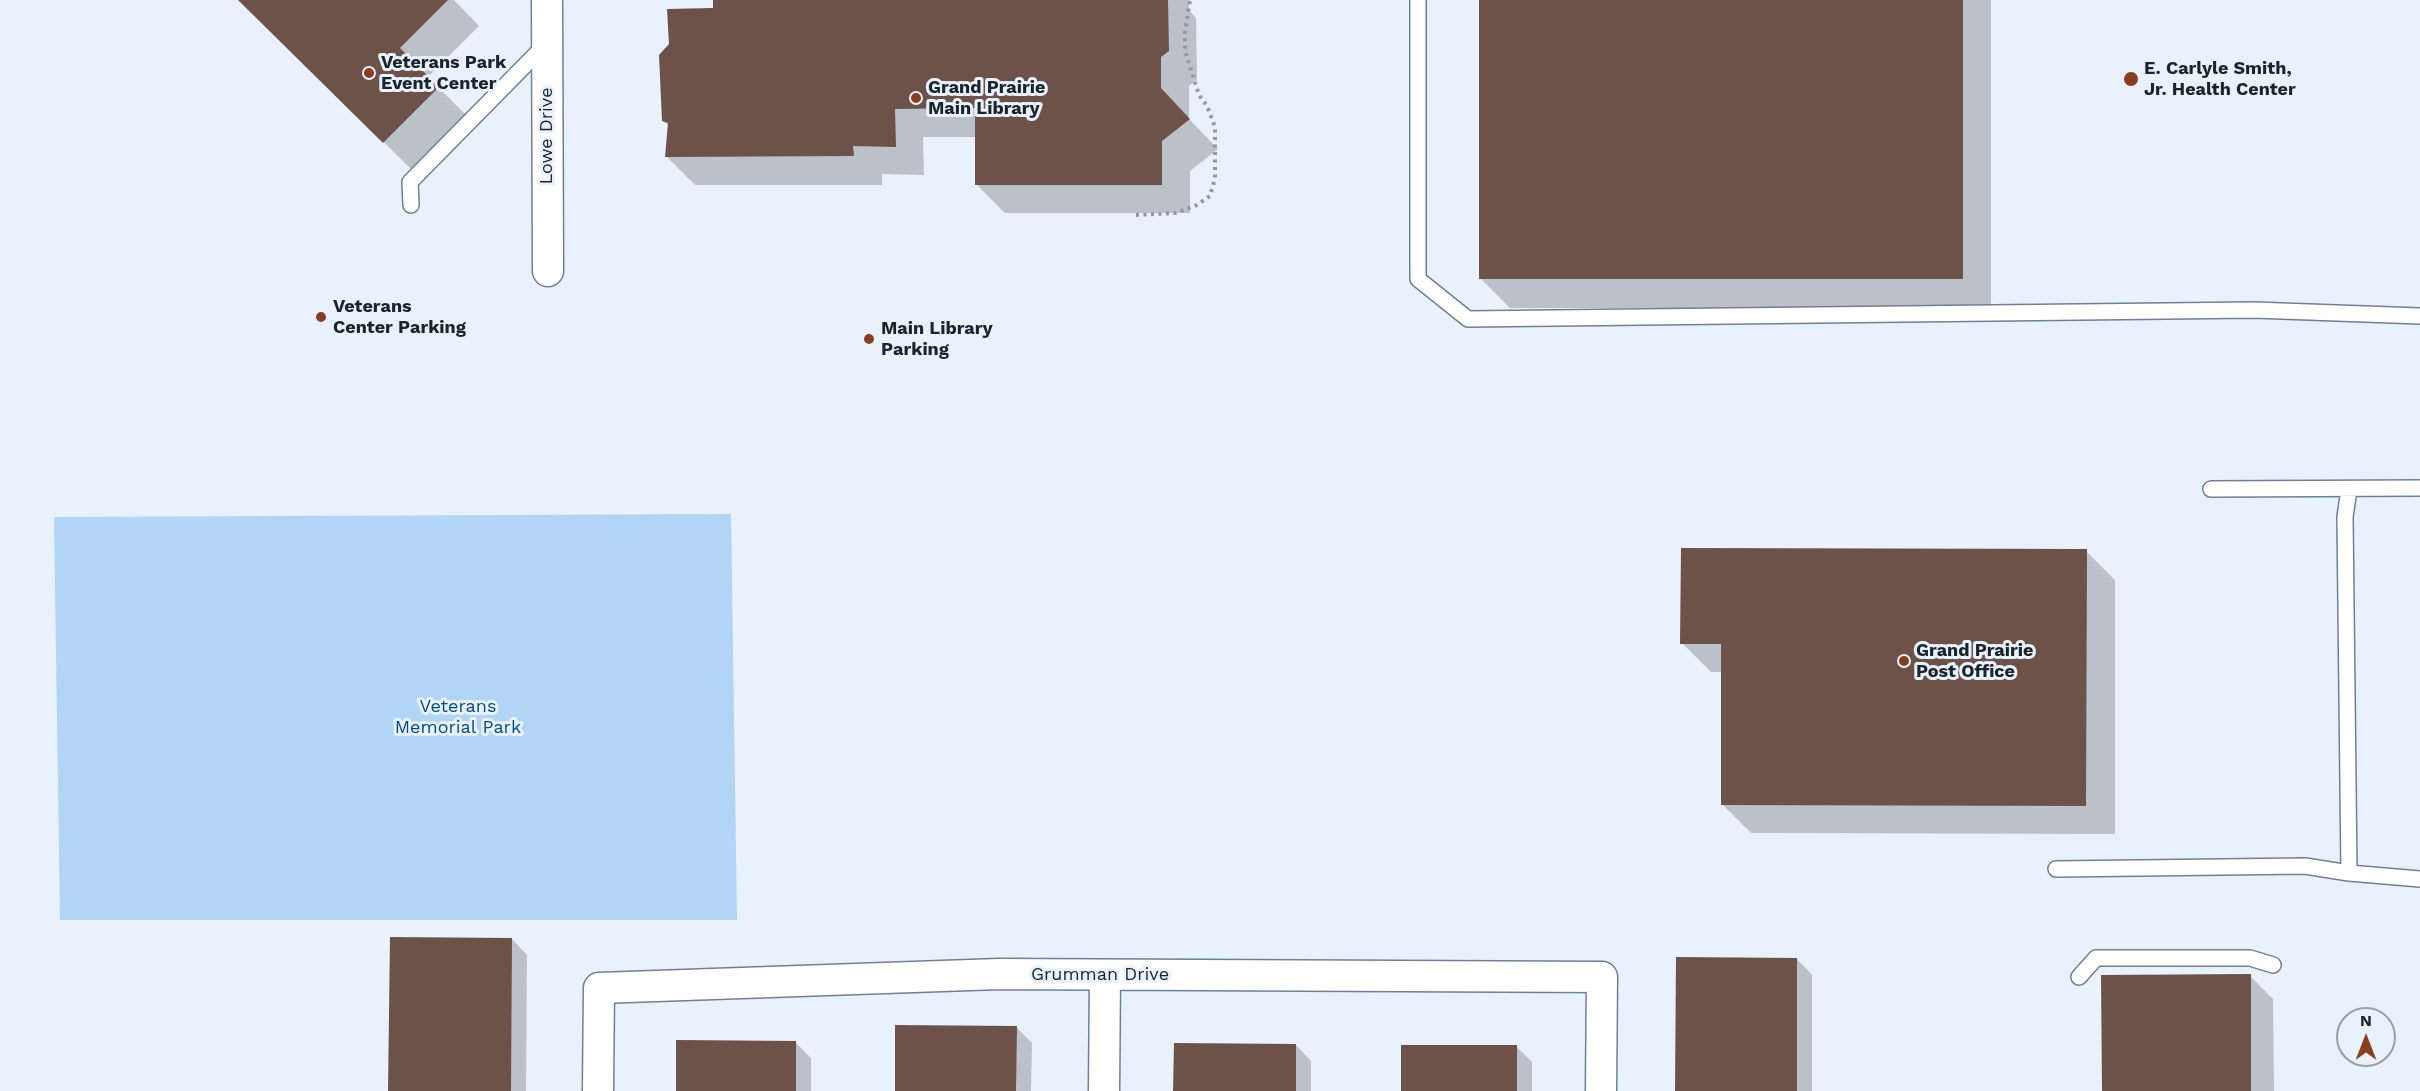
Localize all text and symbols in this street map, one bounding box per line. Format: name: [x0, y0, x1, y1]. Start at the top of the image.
place label: Veterans Park Event Center: [381, 52, 506, 94]
place label: E. Carlyle Smith, Jr. Health Center: [2144, 58, 2296, 100]
marker: Veterans Park Event Center: [362, 66, 376, 80]
marker: E. Carlyle Smith, Jr. Health Center: [2122, 70, 2140, 88]
place label: Grand Prairie Main Library: [928, 77, 1045, 119]
street label: Lowe Drive: [536, 87, 558, 185]
marker: Grand Prairie Main Library: [909, 91, 923, 105]
place label: Veterans Center Parking: [333, 296, 466, 338]
marker: Veterans Center Parking: [314, 310, 328, 324]
place label: Main Library Parking: [881, 318, 993, 360]
marker: Main Library Parking: [862, 332, 876, 346]
place label: Grand Prairie Post Office: [1916, 640, 2033, 682]
marker: Grand Prairie Post Office: [1897, 654, 1911, 668]
park label: Veterans Memorial Park: [395, 696, 521, 738]
street label: Grumman Drive: [1031, 964, 1169, 986]
north arrow: [2336, 1007, 2396, 1067]
text: N: [2360, 1011, 2372, 1030]

